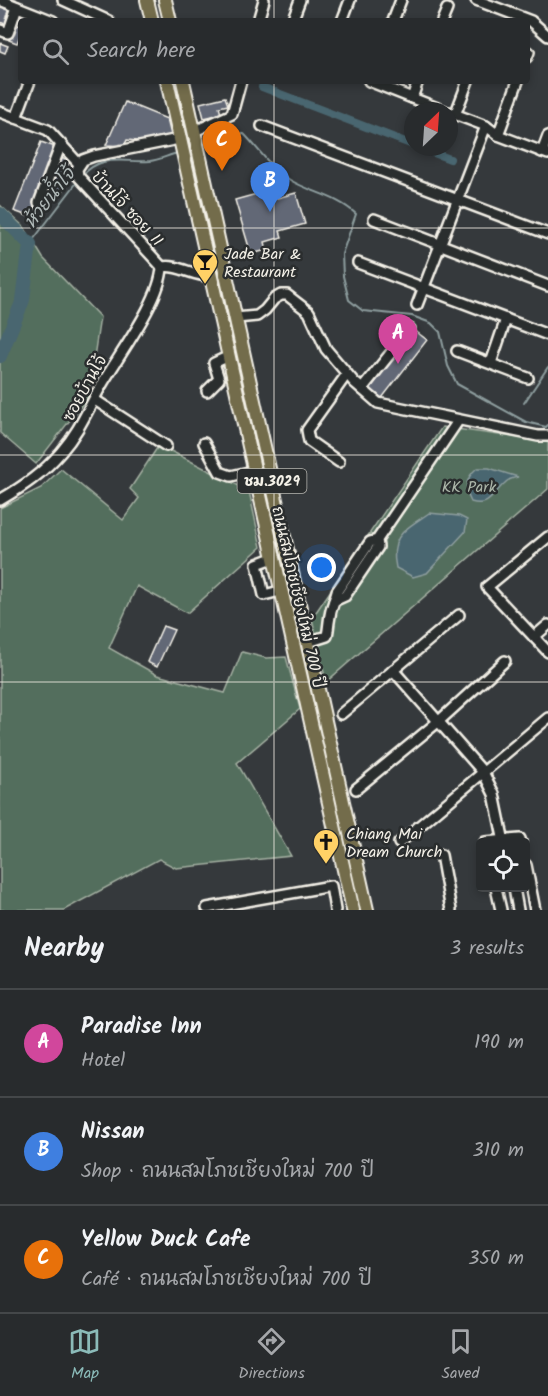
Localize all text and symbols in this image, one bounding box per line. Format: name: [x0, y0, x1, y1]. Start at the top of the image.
search box: [18, 18, 530, 84]
text: Search here: [87, 34, 195, 69]
icon: search: [39, 35, 72, 68]
north arrow: [404, 102, 458, 156]
pin: C: [202, 122, 242, 171]
water label: ห้วยน้ำโจ้: [14, 157, 86, 235]
pin: B: [250, 162, 290, 212]
street label: บ้านโจ้ ซอย 11: [85, 165, 169, 253]
place label: Jade Bar & Restaurant: [224, 242, 301, 285]
bar icon: Jade Bar & Restaurant: [190, 247, 220, 285]
pin: A: [378, 314, 418, 364]
street label: ซอยบ้านโจ้: [57, 351, 114, 427]
road number: ชม.3029: [238, 469, 306, 493]
park label: KK Park: [442, 475, 497, 500]
street label: ถนนสมโภชเชียงใหม่ 700 ปี: [264, 504, 331, 691]
your location: [307, 553, 336, 582]
place label: Chiang Mai Dream Church: [346, 822, 442, 865]
church icon: Chiang Mai Dream Church: [311, 827, 341, 865]
map controls: [476, 838, 530, 892]
button: locate: [476, 838, 530, 892]
text: Nearby: [24, 928, 104, 970]
text: 3 results: [450, 933, 524, 965]
text: Paradise Inn: [81, 1010, 202, 1045]
text: A: [37, 1027, 50, 1059]
text: 190 m: [474, 1027, 524, 1059]
text: Hotel: [81, 1045, 125, 1077]
text: Nissan: [81, 1115, 145, 1150]
text: B: [37, 1135, 50, 1167]
text: 310 m: [472, 1135, 524, 1167]
text: Shop · ถนนสมโภชเชียงใหม่ 700 ปี: [81, 1156, 374, 1188]
text: Yellow Duck Cafe: [81, 1223, 250, 1258]
text: C: [37, 1243, 50, 1275]
text: 350 m: [468, 1243, 524, 1275]
text: Café · ถนนสมโภชเชียงใหม่ 700 ปี: [81, 1264, 372, 1296]
tab: Map: [68, 1325, 101, 1386]
tab: Directions: [238, 1325, 305, 1386]
tab: Saved: [442, 1325, 480, 1386]

